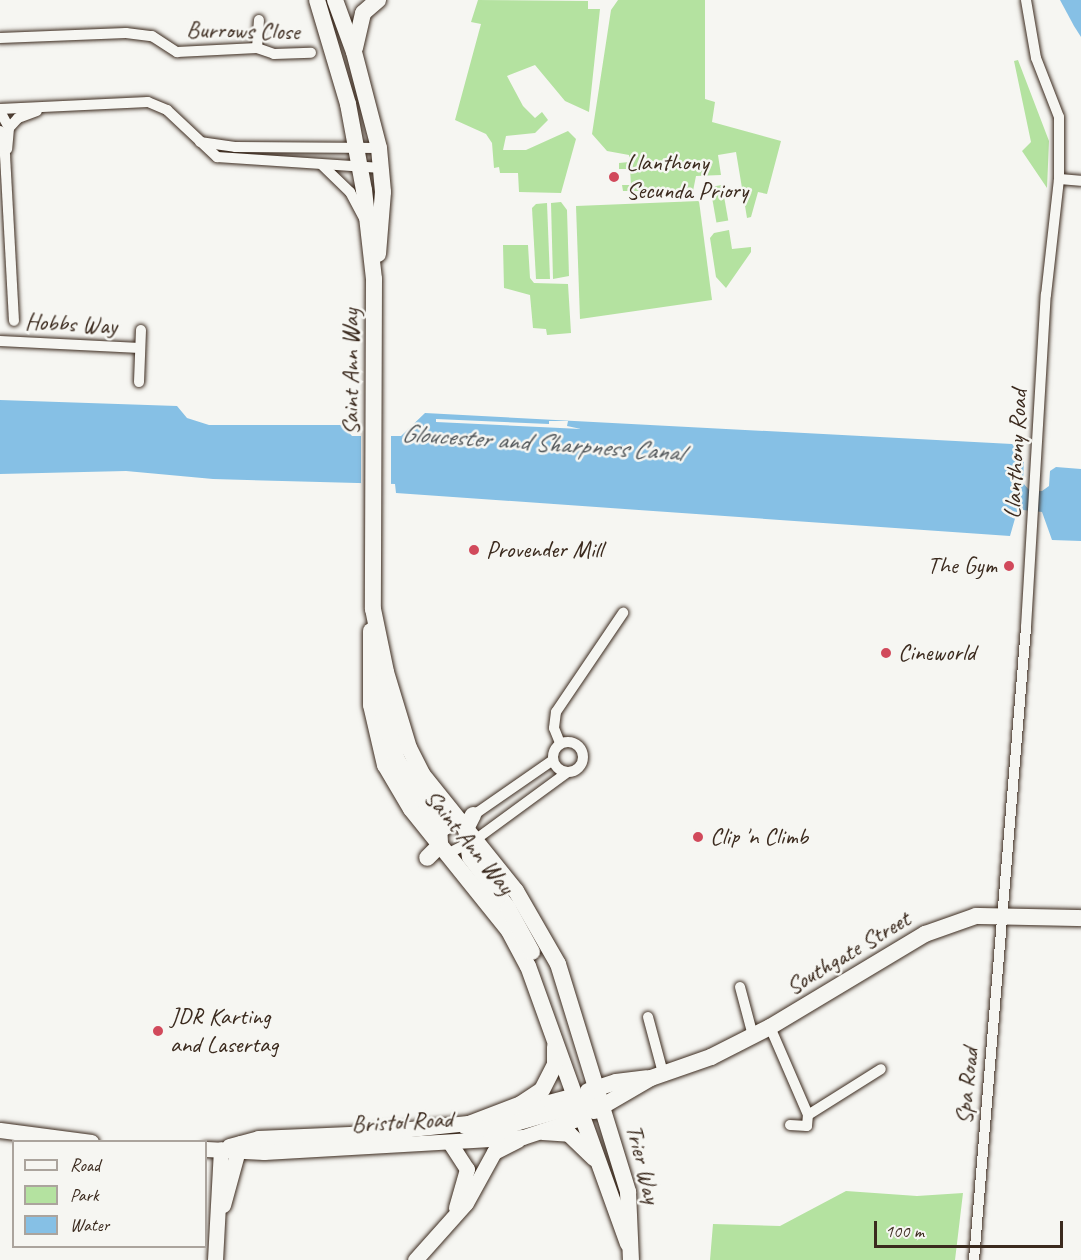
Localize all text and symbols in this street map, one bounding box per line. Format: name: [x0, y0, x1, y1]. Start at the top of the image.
street label: Burrows Close: [186, 16, 300, 46]
place label: Llanthony Secunda Priory: [626, 149, 748, 205]
marker: Llanthony Secunda Priory: [607, 170, 621, 184]
street label: Hobbs Way: [24, 307, 118, 341]
street label: Saint Ann Way: [337, 309, 365, 435]
street label: Llanthony Road: [998, 389, 1034, 519]
water label: Gloucester and Sharpness Canal: [399, 418, 685, 468]
place label: Provender Mill: [486, 536, 603, 564]
marker: Provender Mill: [467, 543, 481, 557]
place label: The Gym: [926, 552, 997, 580]
marker: The Gym: [1002, 559, 1016, 573]
place label: Cineworld: [898, 639, 975, 667]
marker: Cineworld: [879, 646, 893, 660]
street label: Saint Ann Way: [418, 784, 520, 900]
place label: Clip 'n Climb: [710, 823, 809, 851]
marker: Clip 'n Climb: [691, 830, 705, 844]
street label: Southgate Street: [781, 905, 915, 1001]
place label: JDR Karting and Lasertag: [170, 1003, 278, 1059]
marker: JDR Karting and Lasertag: [151, 1024, 165, 1038]
street label: Spa Road: [949, 1046, 985, 1126]
street label: Bristol Road: [351, 1105, 453, 1139]
street label: Trier Way: [619, 1122, 667, 1206]
legend: [12, 1140, 207, 1248]
text: Road: [70, 1154, 100, 1176]
text: Park: [70, 1184, 99, 1206]
scale bar: [877, 1209, 1066, 1247]
text: Water: [70, 1214, 109, 1236]
text: 100 m: [885, 1220, 924, 1242]

